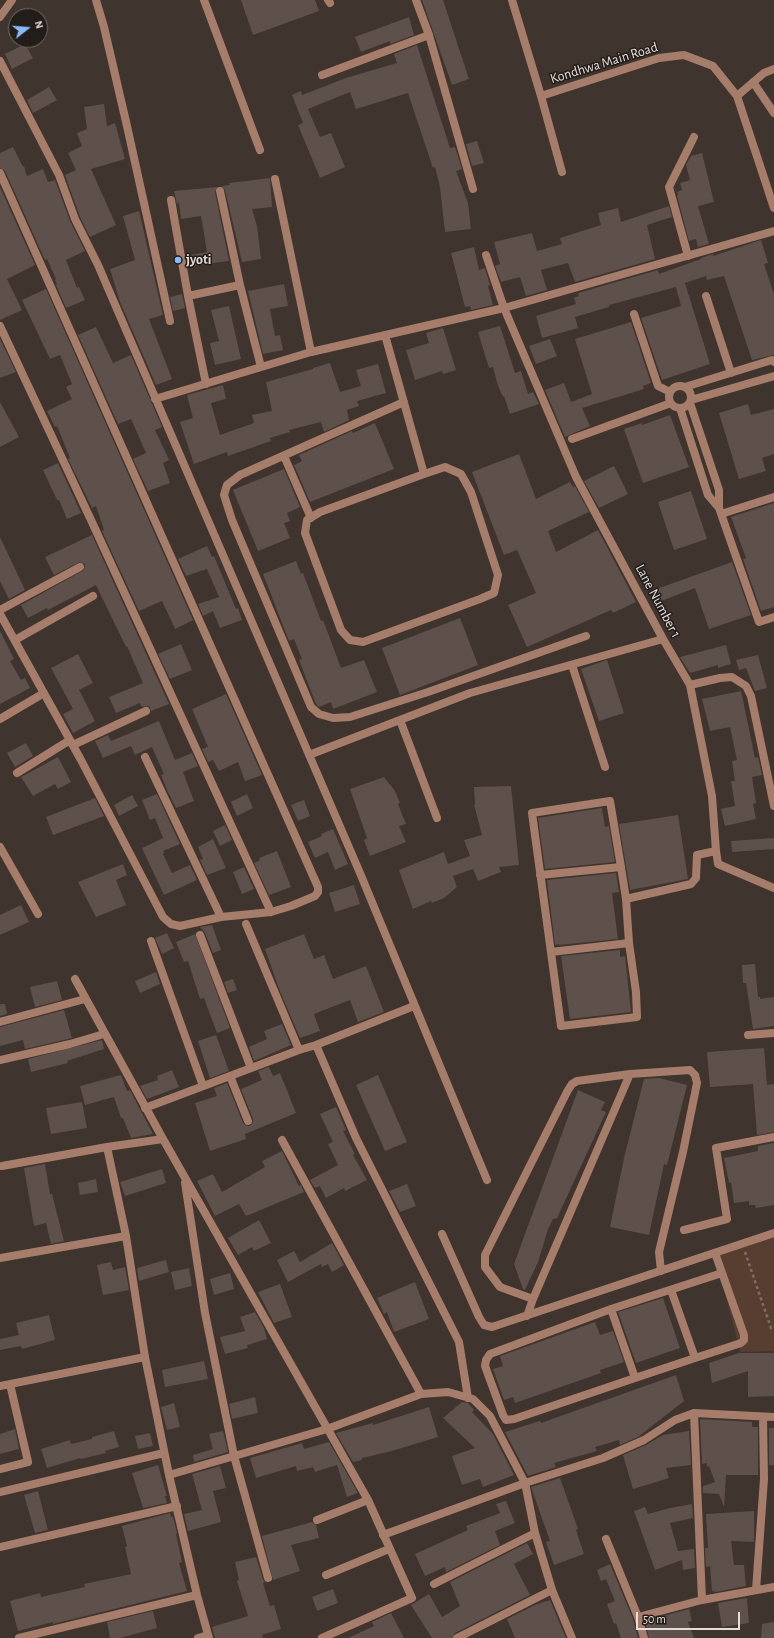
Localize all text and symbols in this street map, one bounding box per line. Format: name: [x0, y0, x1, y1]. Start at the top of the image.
north arrow: [8, 8, 48, 48]
text: N: [33, 19, 45, 30]
street label: Kondhwa Main Road: [548, 39, 660, 87]
place label: jyoti: [186, 252, 211, 268]
marker: jyoti: [173, 255, 183, 265]
street label: Lane Number 1: [632, 561, 684, 641]
scale bar: [638, 1604, 742, 1630]
text: 50 m: [643, 1613, 666, 1625]

